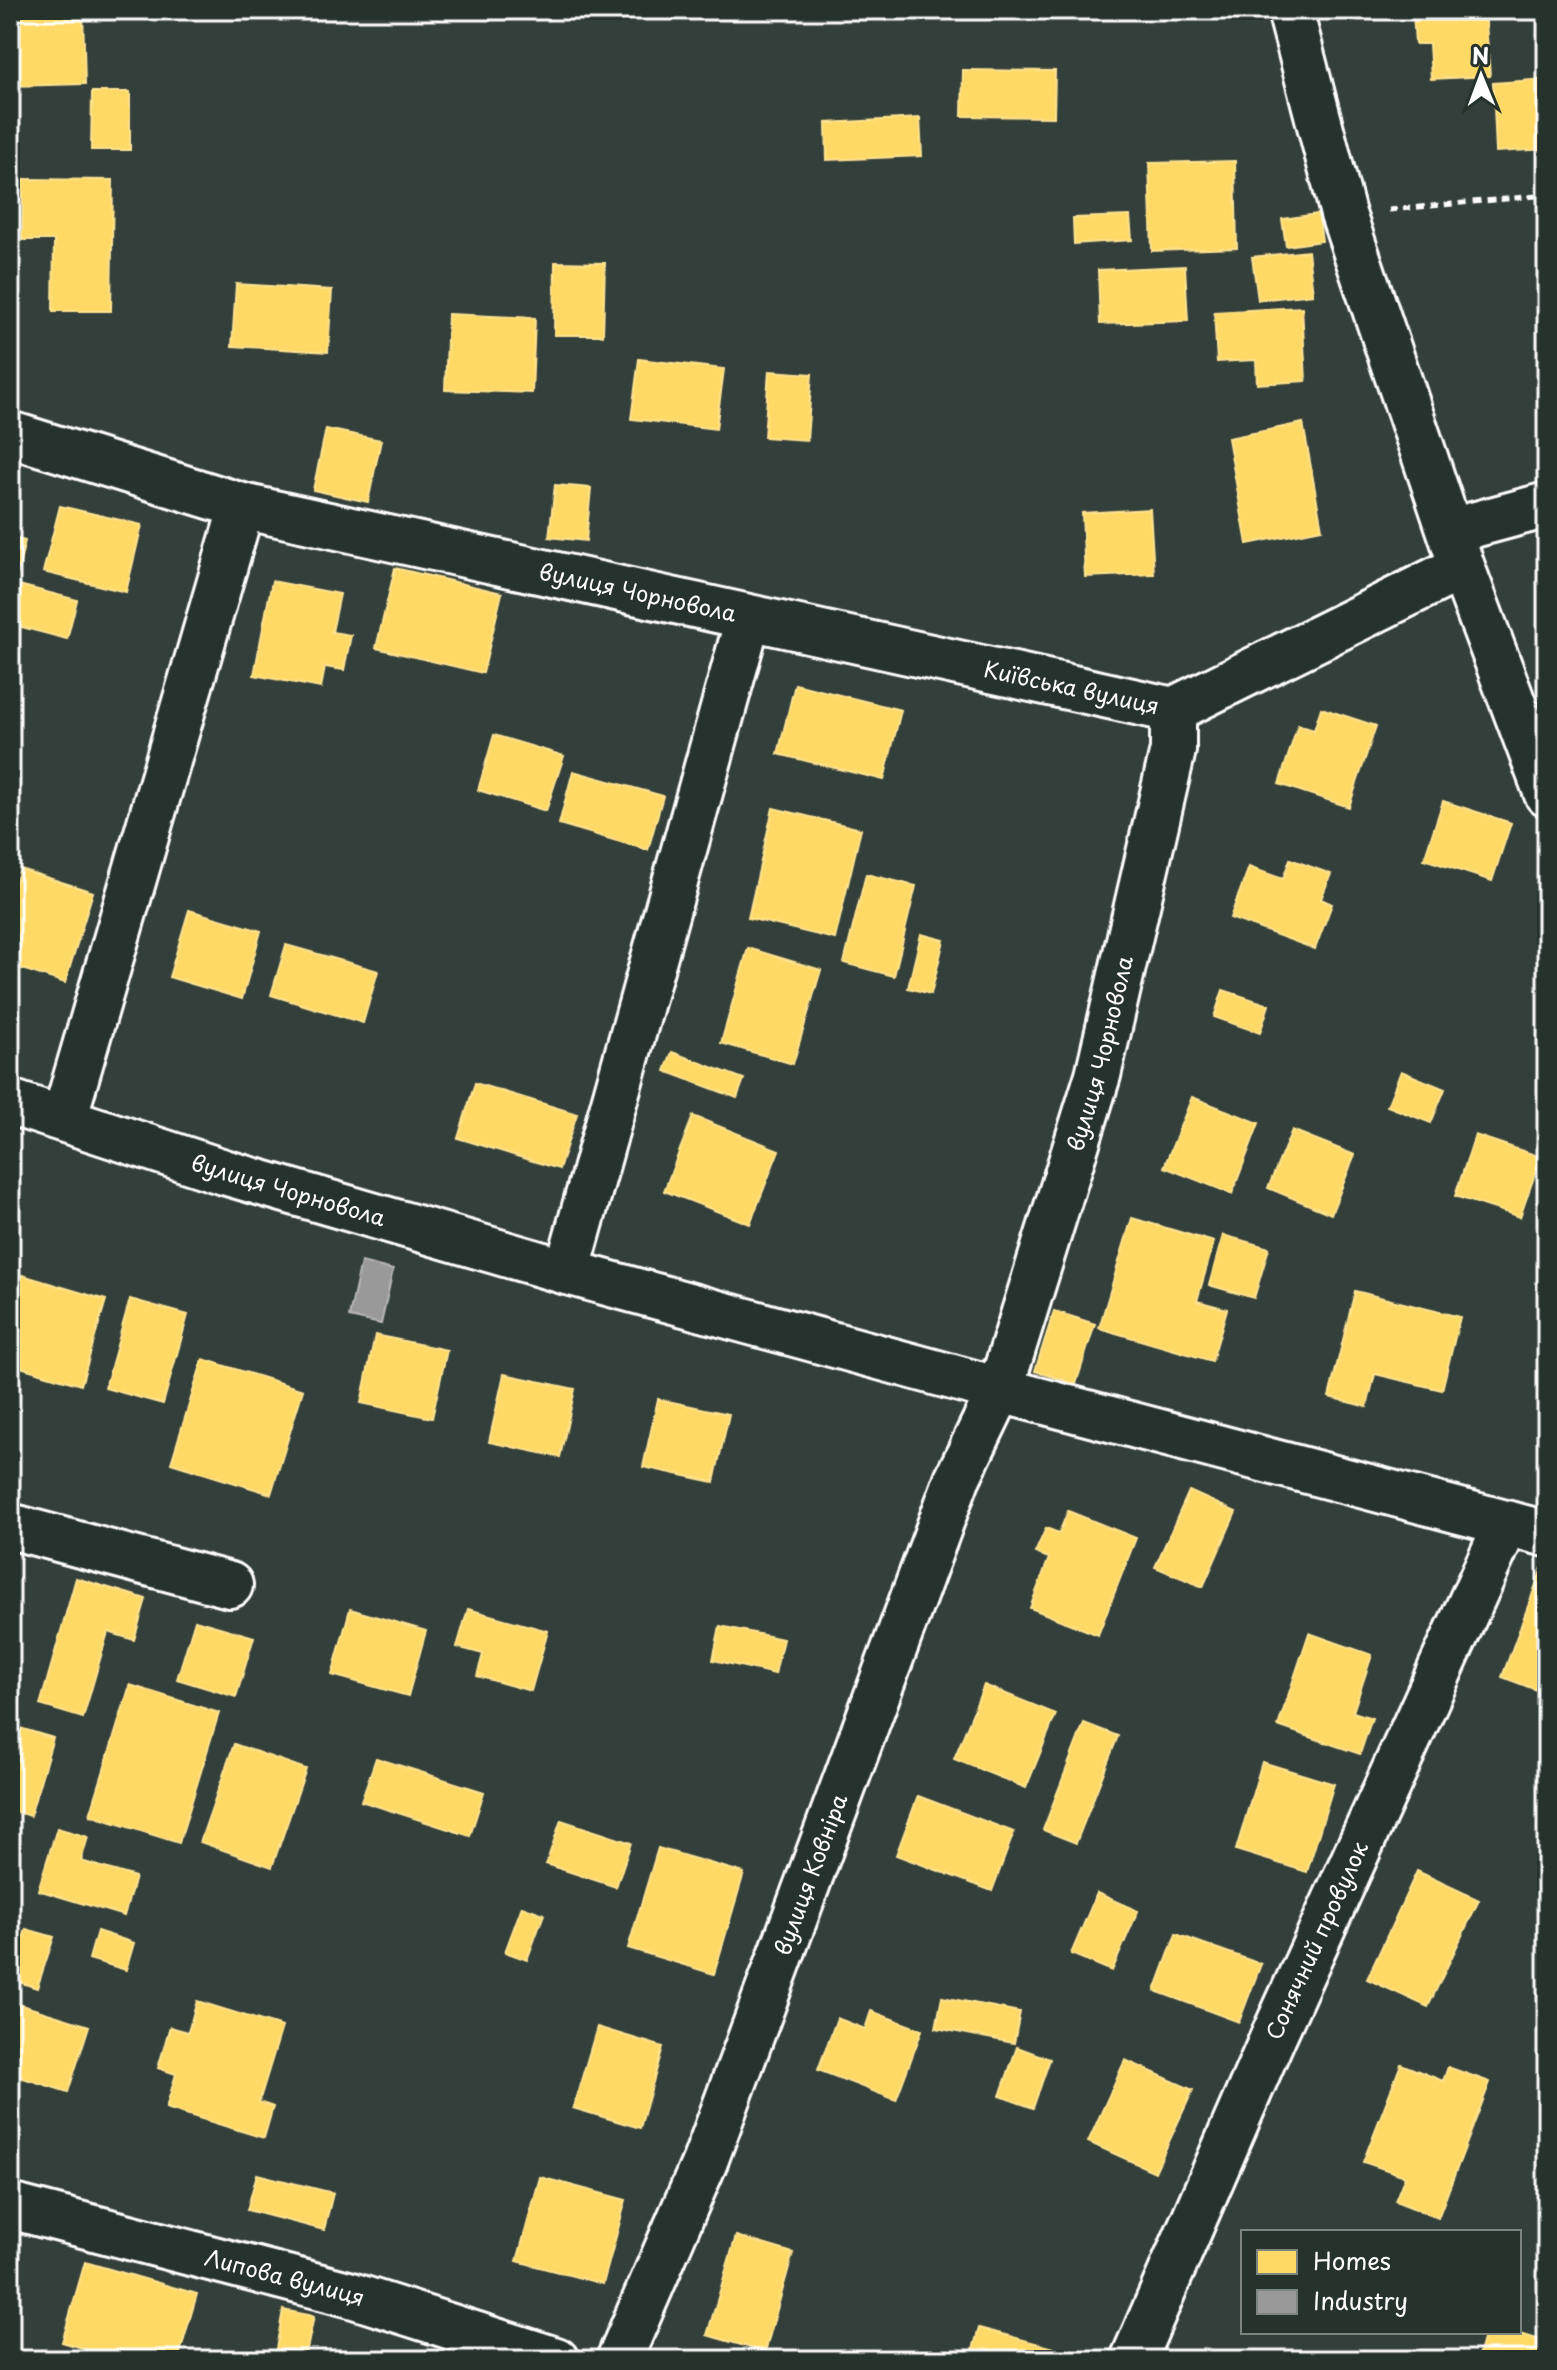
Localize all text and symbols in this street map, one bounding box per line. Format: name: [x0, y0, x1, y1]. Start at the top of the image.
north arrow: [1441, 36, 1521, 116]
text: N: [1472, 38, 1490, 71]
street label: вулиця Чорновола: [536, 554, 740, 629]
street label: Київська вулиця: [981, 651, 1162, 721]
street label: вулиця Чорновола: [1057, 952, 1140, 1155]
street label: вулиця Чорновола: [187, 1144, 390, 1233]
street label: вулиця Ковніра: [765, 1789, 854, 1959]
street label: Сонячний провулок: [1256, 1834, 1375, 2045]
legend: [1241, 2230, 1521, 2334]
street label: Липова вулиця: [202, 2240, 369, 2313]
text: Homes: [1313, 2242, 1391, 2278]
text: Industry: [1313, 2282, 1408, 2318]

